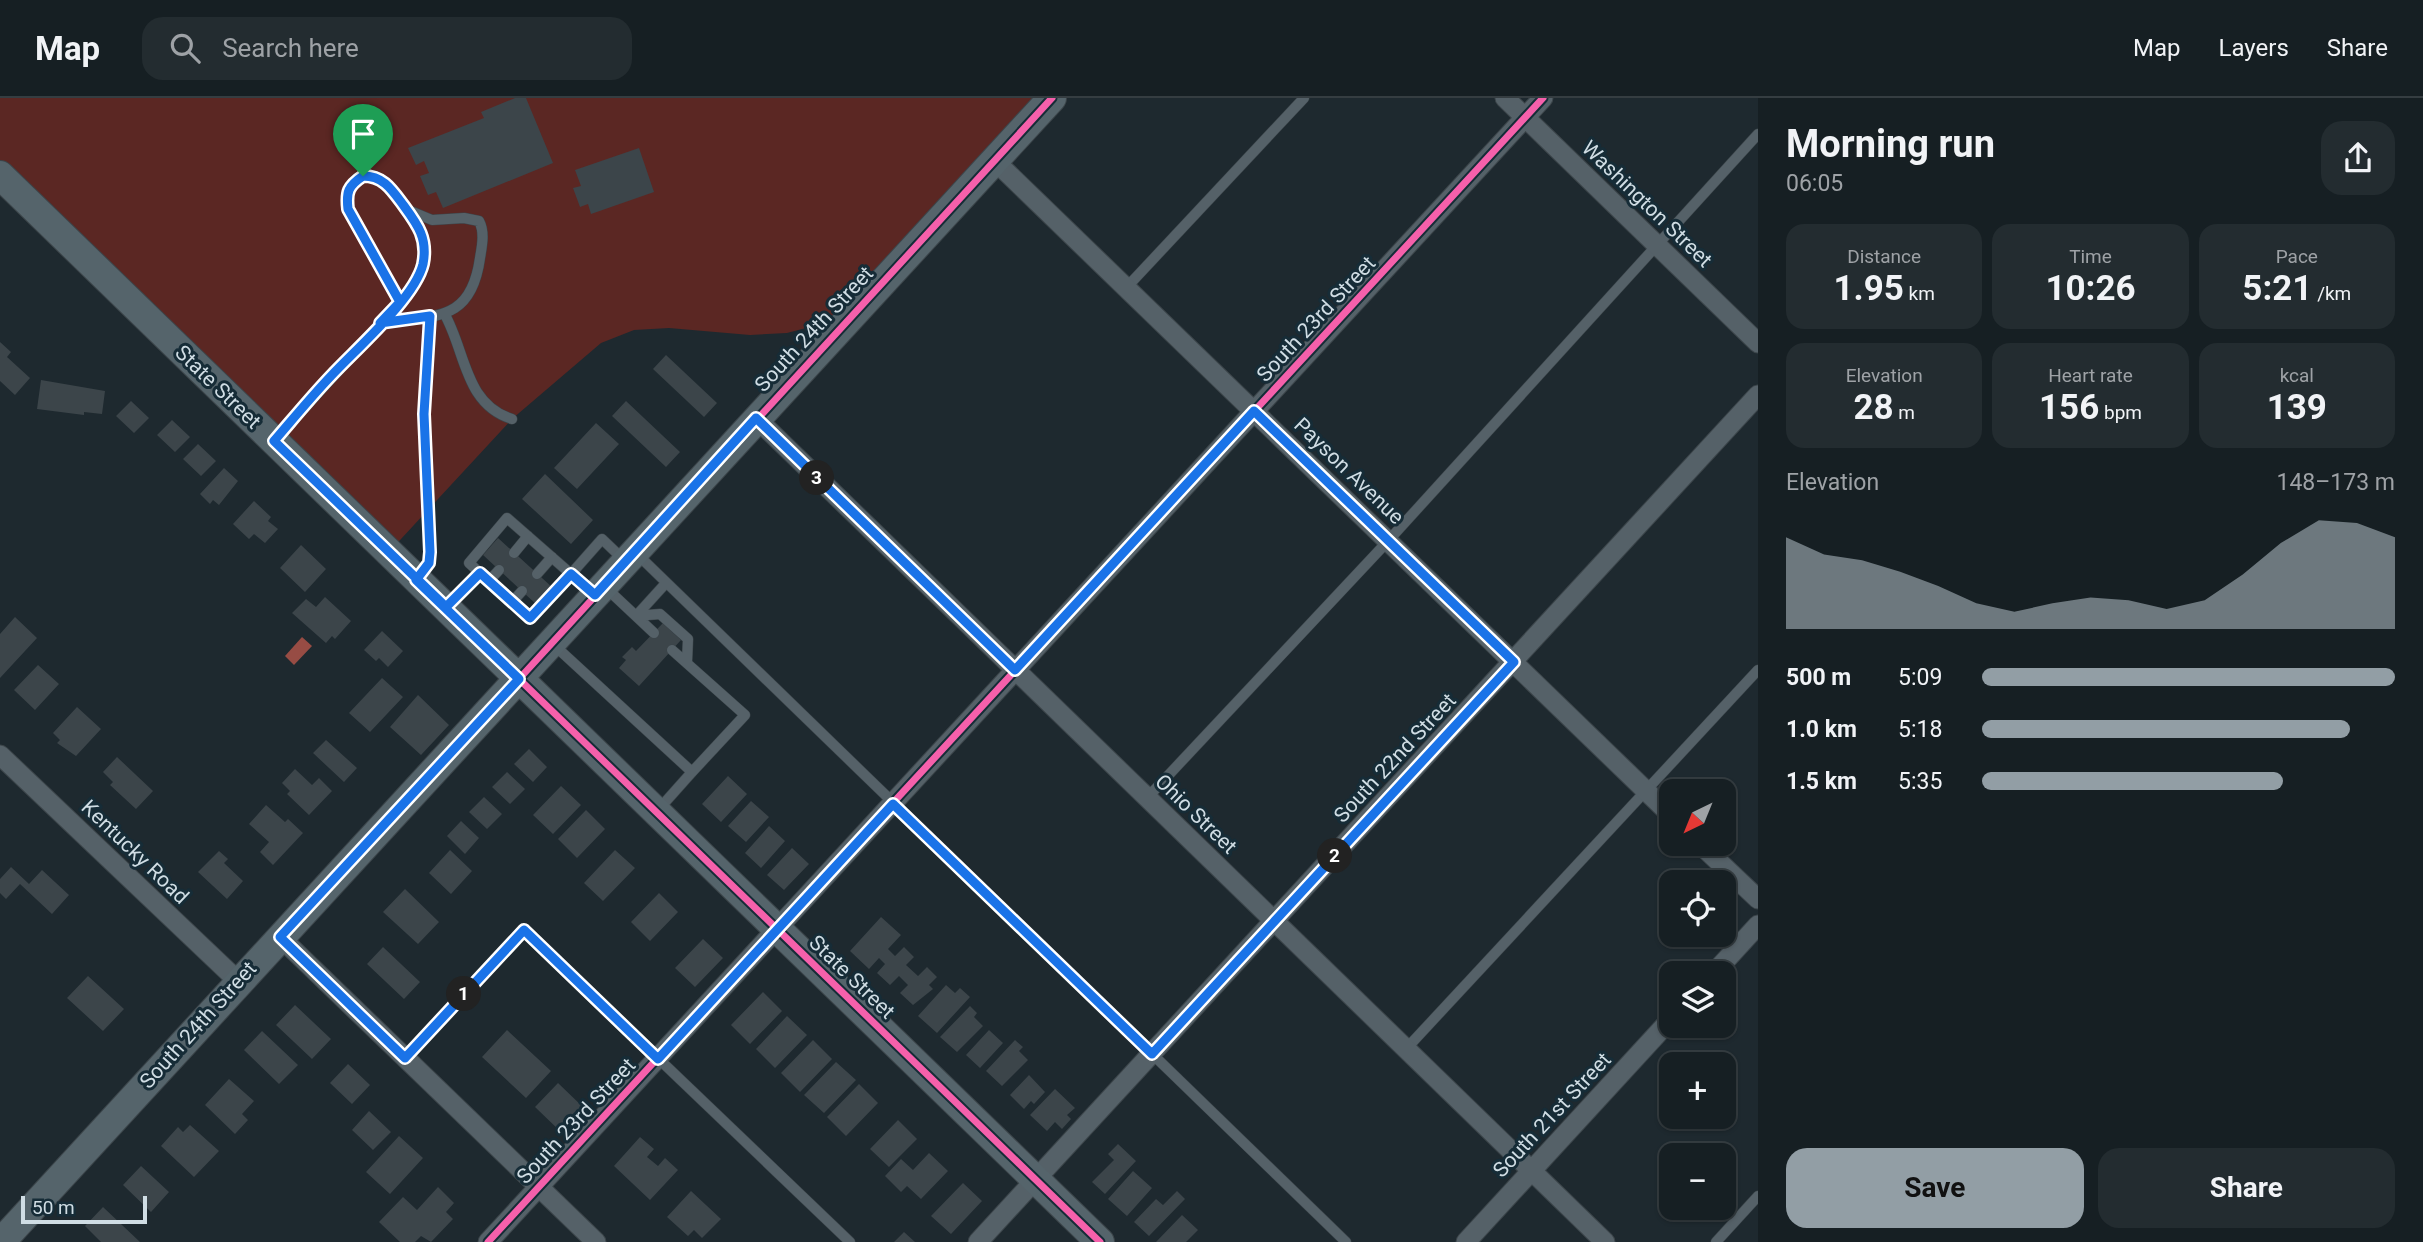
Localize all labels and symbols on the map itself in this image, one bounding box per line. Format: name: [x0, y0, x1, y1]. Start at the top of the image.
pin: [333, 104, 393, 176]
street label: Washington Street: [1577, 136, 1717, 272]
street label: South 23rd Street: [1252, 251, 1380, 387]
street label: South 24th Street: [750, 261, 878, 397]
street label: State Street: [170, 340, 266, 434]
street label: Payson Avenue: [1289, 413, 1409, 529]
pin: 3: [800, 460, 834, 496]
street label: South 22nd Street: [1329, 689, 1461, 827]
street label: Ohio Street: [1150, 769, 1242, 859]
north arrow: [1659, 779, 1736, 856]
street label: Kentucky Road: [77, 795, 193, 909]
pin: 2: [1318, 838, 1352, 874]
street label: State Street: [804, 930, 900, 1024]
street label: South 24th Street: [135, 957, 261, 1093]
pin: 1: [447, 976, 482, 1012]
street label: South 21st Street: [1488, 1048, 1616, 1182]
street label: South 23rd Street: [512, 1053, 640, 1189]
scale bar: [21, 1193, 147, 1225]

